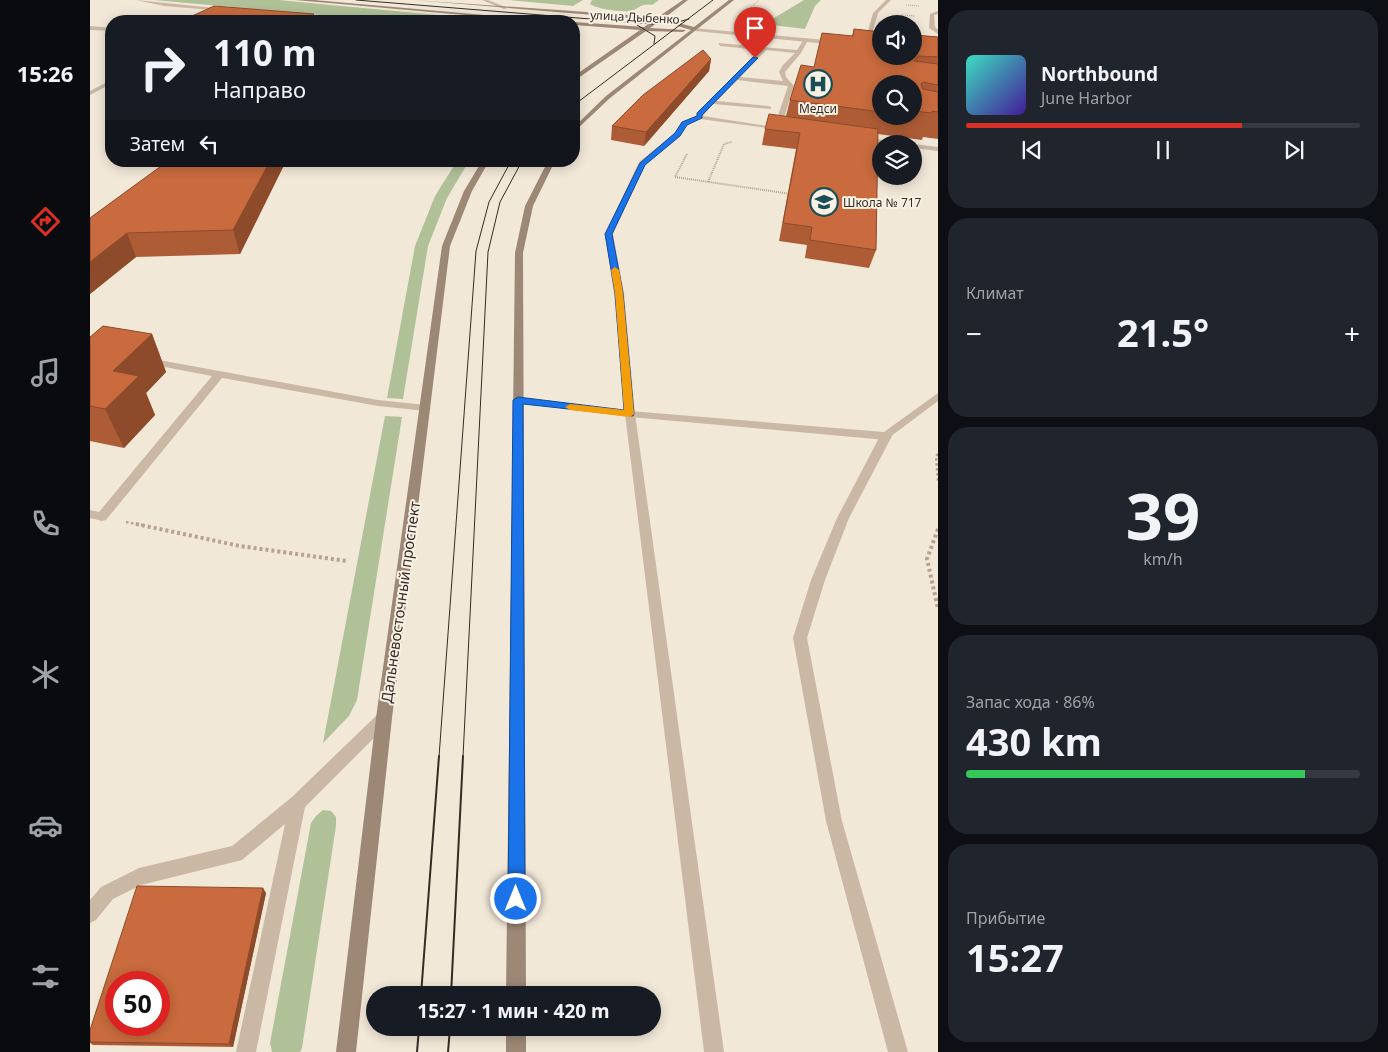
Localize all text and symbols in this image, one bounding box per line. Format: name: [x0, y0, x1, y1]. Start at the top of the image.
street label: улица Дыбенко: [590, 6, 680, 28]
pin: [734, 7, 776, 58]
icon: arrive: [741, 14, 769, 42]
map controls: [872, 15, 922, 185]
button: sound: [872, 15, 922, 65]
text: 110 m: [213, 29, 316, 76]
icon: right: [130, 35, 195, 100]
text: 15:26: [17, 58, 73, 88]
text: Northbound: [1041, 61, 1158, 87]
hospital icon: Медси: [803, 69, 833, 99]
text: Направо: [213, 74, 306, 104]
button: search: [872, 75, 922, 125]
text: June Harbor: [1041, 87, 1132, 109]
place label: Медси: [799, 100, 837, 117]
icon: left: [195, 130, 223, 158]
text: Затем: [130, 131, 185, 157]
button: layers: [872, 135, 922, 185]
icon: previous: [1018, 136, 1046, 164]
icon: pause: [1149, 136, 1177, 164]
icon: next: [1280, 136, 1308, 164]
school or university icon: Школа № 717: [809, 187, 839, 217]
place label: Школа № 717: [843, 194, 922, 211]
icon: directions: [28, 204, 63, 239]
text: Климат: [966, 282, 1024, 304]
text: 21.5°: [1117, 306, 1209, 358]
text: −: [966, 314, 982, 352]
text: +: [1344, 314, 1360, 352]
icon: music: [28, 355, 63, 390]
text: 39: [1126, 471, 1200, 559]
street label: Дальневосточный проспект: [376, 500, 424, 704]
icon: phone: [28, 506, 63, 541]
text: km/h: [1143, 548, 1183, 570]
icon: climate: [28, 657, 63, 692]
text: Запас хода · 86%: [966, 691, 1095, 713]
text: 430 km: [966, 715, 1102, 767]
icon: car: [28, 808, 63, 843]
position arrow: [489, 872, 541, 924]
text: Прибытие: [966, 907, 1045, 929]
text: 15:27: [966, 931, 1064, 983]
icon: filters: [28, 959, 63, 994]
speed limit sign: 50: [105, 971, 170, 1036]
text: 15:27 · 1 мин · 420 m: [417, 998, 610, 1024]

